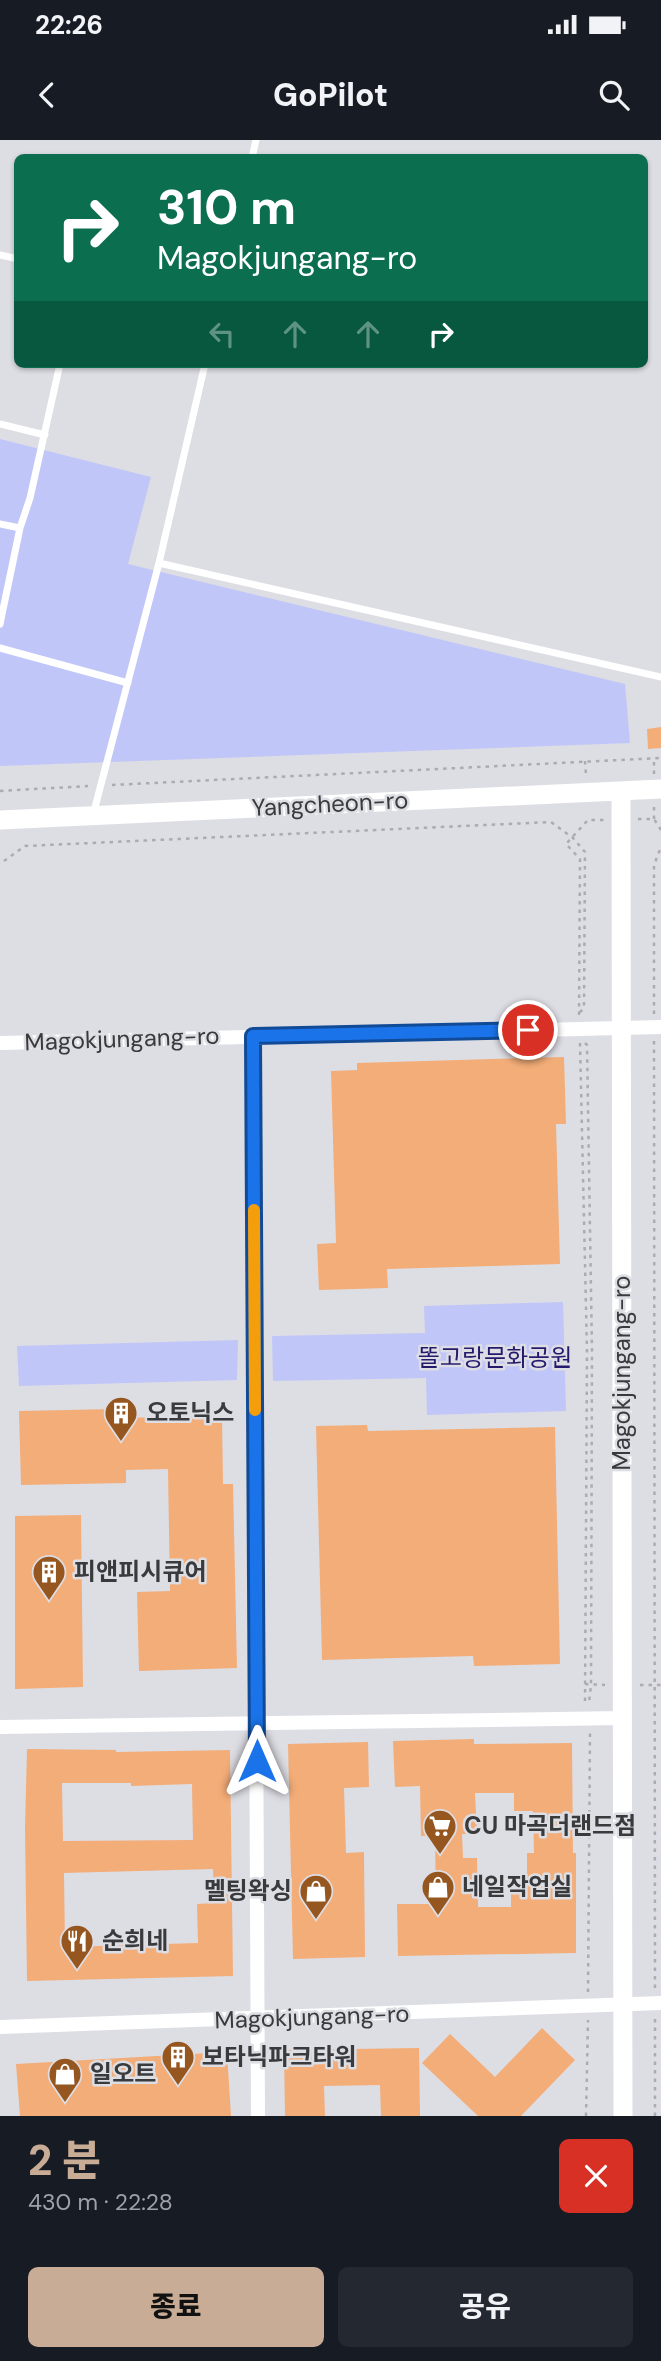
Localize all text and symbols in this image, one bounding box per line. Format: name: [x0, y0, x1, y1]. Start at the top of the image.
text: 22:26: [35, 8, 103, 42]
text: GoPilot: [273, 74, 388, 116]
icon: back: [28, 76, 66, 114]
icon: search: [595, 76, 633, 114]
text: 310 m: [157, 175, 296, 239]
icon: right: [42, 182, 133, 273]
text: Magokjungang-ro: [157, 237, 417, 279]
icon: left: [203, 315, 241, 353]
icon: ahead: [276, 315, 314, 353]
icon: ahead: [349, 315, 387, 353]
icon: right: [422, 315, 460, 353]
street label: Yangcheon-ro: [251, 784, 409, 823]
pin: [498, 1000, 558, 1060]
icon: arrive: [509, 1011, 547, 1049]
street label: Magokjungang-ro: [24, 1020, 220, 1057]
street label: Magokjungang-ro: [606, 1275, 637, 1471]
park label: 똘고랑문화공원: [418, 1342, 572, 1373]
building icon: 오토닉스: [102, 1394, 140, 1443]
place label: 오토닉스: [146, 1397, 234, 1428]
building icon: 피앤피시큐어: [30, 1553, 68, 1602]
place label: 피앤피시큐어: [74, 1556, 206, 1587]
position arrow: [220, 1724, 294, 1798]
supermarket icon: CU 마곡더랜드점: [421, 1807, 459, 1856]
place label: CU 마곡더랜드점: [464, 1810, 636, 1841]
shop icon: 네일작업실: [419, 1868, 457, 1917]
place label: 네일작업실: [462, 1871, 572, 1902]
shop icon: 멜팅왁싱: [297, 1872, 335, 1921]
place label: 멜팅왁싱: [204, 1875, 292, 1906]
restaurant icon: 순희네: [58, 1922, 96, 1971]
place label: 순희네: [102, 1925, 168, 1956]
street label: Magokjungang-ro: [214, 1998, 410, 2035]
building icon: 보타닉파크타워: [159, 2038, 197, 2087]
place label: 보타닉파크타워: [202, 2041, 357, 2072]
shop icon: 일오트: [46, 2055, 84, 2104]
place label: 일오트: [90, 2058, 156, 2089]
text: 2 분: [28, 2133, 101, 2188]
button: close: [559, 2139, 633, 2213]
text: 430 m · 22:28: [28, 2187, 173, 2217]
button: 종료: [28, 2267, 324, 2347]
button: 공유: [338, 2267, 633, 2347]

